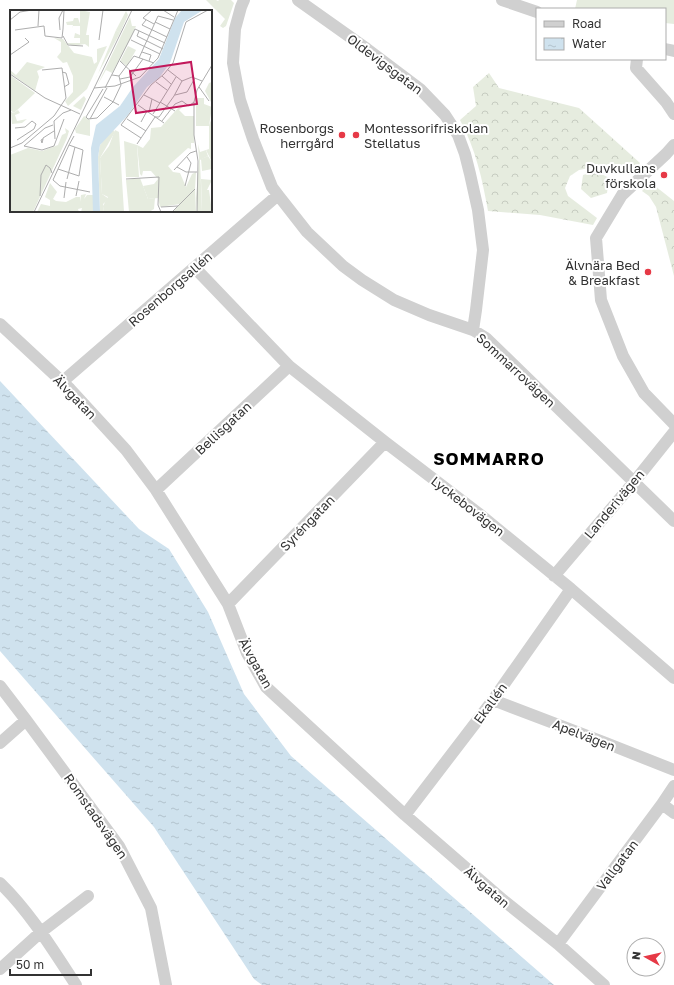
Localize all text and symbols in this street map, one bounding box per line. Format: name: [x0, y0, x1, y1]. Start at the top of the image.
legend: [536, 8, 666, 60]
inset map: [10, 10, 212, 212]
text: Road: [572, 16, 601, 31]
street label: Oldevigsgatan: [344, 30, 426, 98]
text: Water: [572, 36, 606, 51]
place label: Rosenborgs herrgård: [259, 120, 334, 151]
place label: Montessorifriskolan Stellatus: [364, 120, 488, 151]
marker: Rosenborgs herrgård: [337, 130, 347, 140]
marker: Montessorifriskolan Stellatus: [351, 130, 361, 140]
place label: Duvkullans förskola: [586, 160, 656, 191]
marker: Duvkullans förskola: [659, 170, 669, 180]
street label: Rosenborgsallén: [125, 248, 215, 330]
place label: Älvnära Bed & Breakfast: [565, 257, 640, 288]
marker: Älvnära Bed & Breakfast: [643, 267, 653, 277]
street label: Sommarrovägen: [473, 329, 559, 411]
street label: Älvgatan: [50, 372, 100, 422]
street label: Bellisgatan: [192, 398, 254, 458]
district label: SOMMARRO: [433, 448, 545, 469]
street label: Landerivägen: [581, 466, 647, 542]
street label: Lyckebovägen: [428, 472, 508, 540]
street label: Syréngatan: [276, 492, 338, 554]
street label: Älvgatan: [236, 635, 276, 691]
street label: Ekallén: [470, 680, 510, 726]
street label: Apelvägen: [550, 716, 618, 754]
street label: Romstadsvägen: [61, 770, 131, 862]
street label: Vallgatan: [593, 837, 641, 893]
street label: Älvgatan: [461, 863, 513, 911]
north arrow: [626, 937, 666, 977]
text: N: [629, 950, 643, 961]
scale bar: [10, 951, 91, 977]
text: 50 m: [16, 957, 44, 972]

